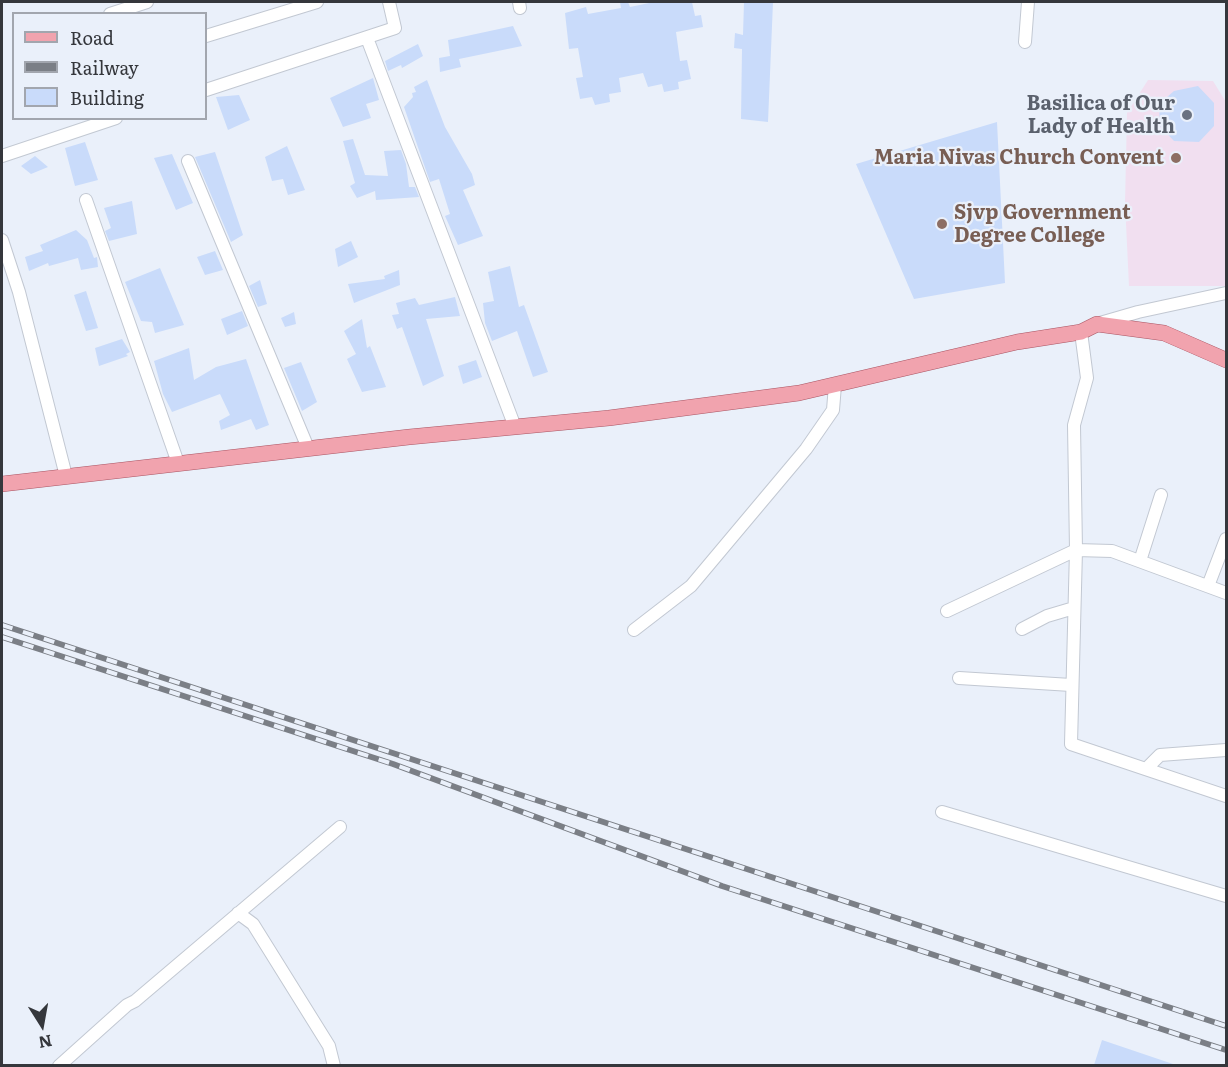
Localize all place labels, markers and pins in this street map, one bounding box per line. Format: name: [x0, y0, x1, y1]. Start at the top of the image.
place label: Basilica of Our Lady of Health: [1027, 92, 1175, 139]
marker: Basilica of Our Lady of Health: [1180, 108, 1194, 122]
place label: Maria Nivas Church Convent: [874, 146, 1164, 170]
marker: Maria Nivas Church Convent: [1169, 151, 1183, 165]
place label: Sjvp Government Degree College: [954, 201, 1131, 248]
marker: Sjvp Government Degree College: [935, 217, 949, 231]

